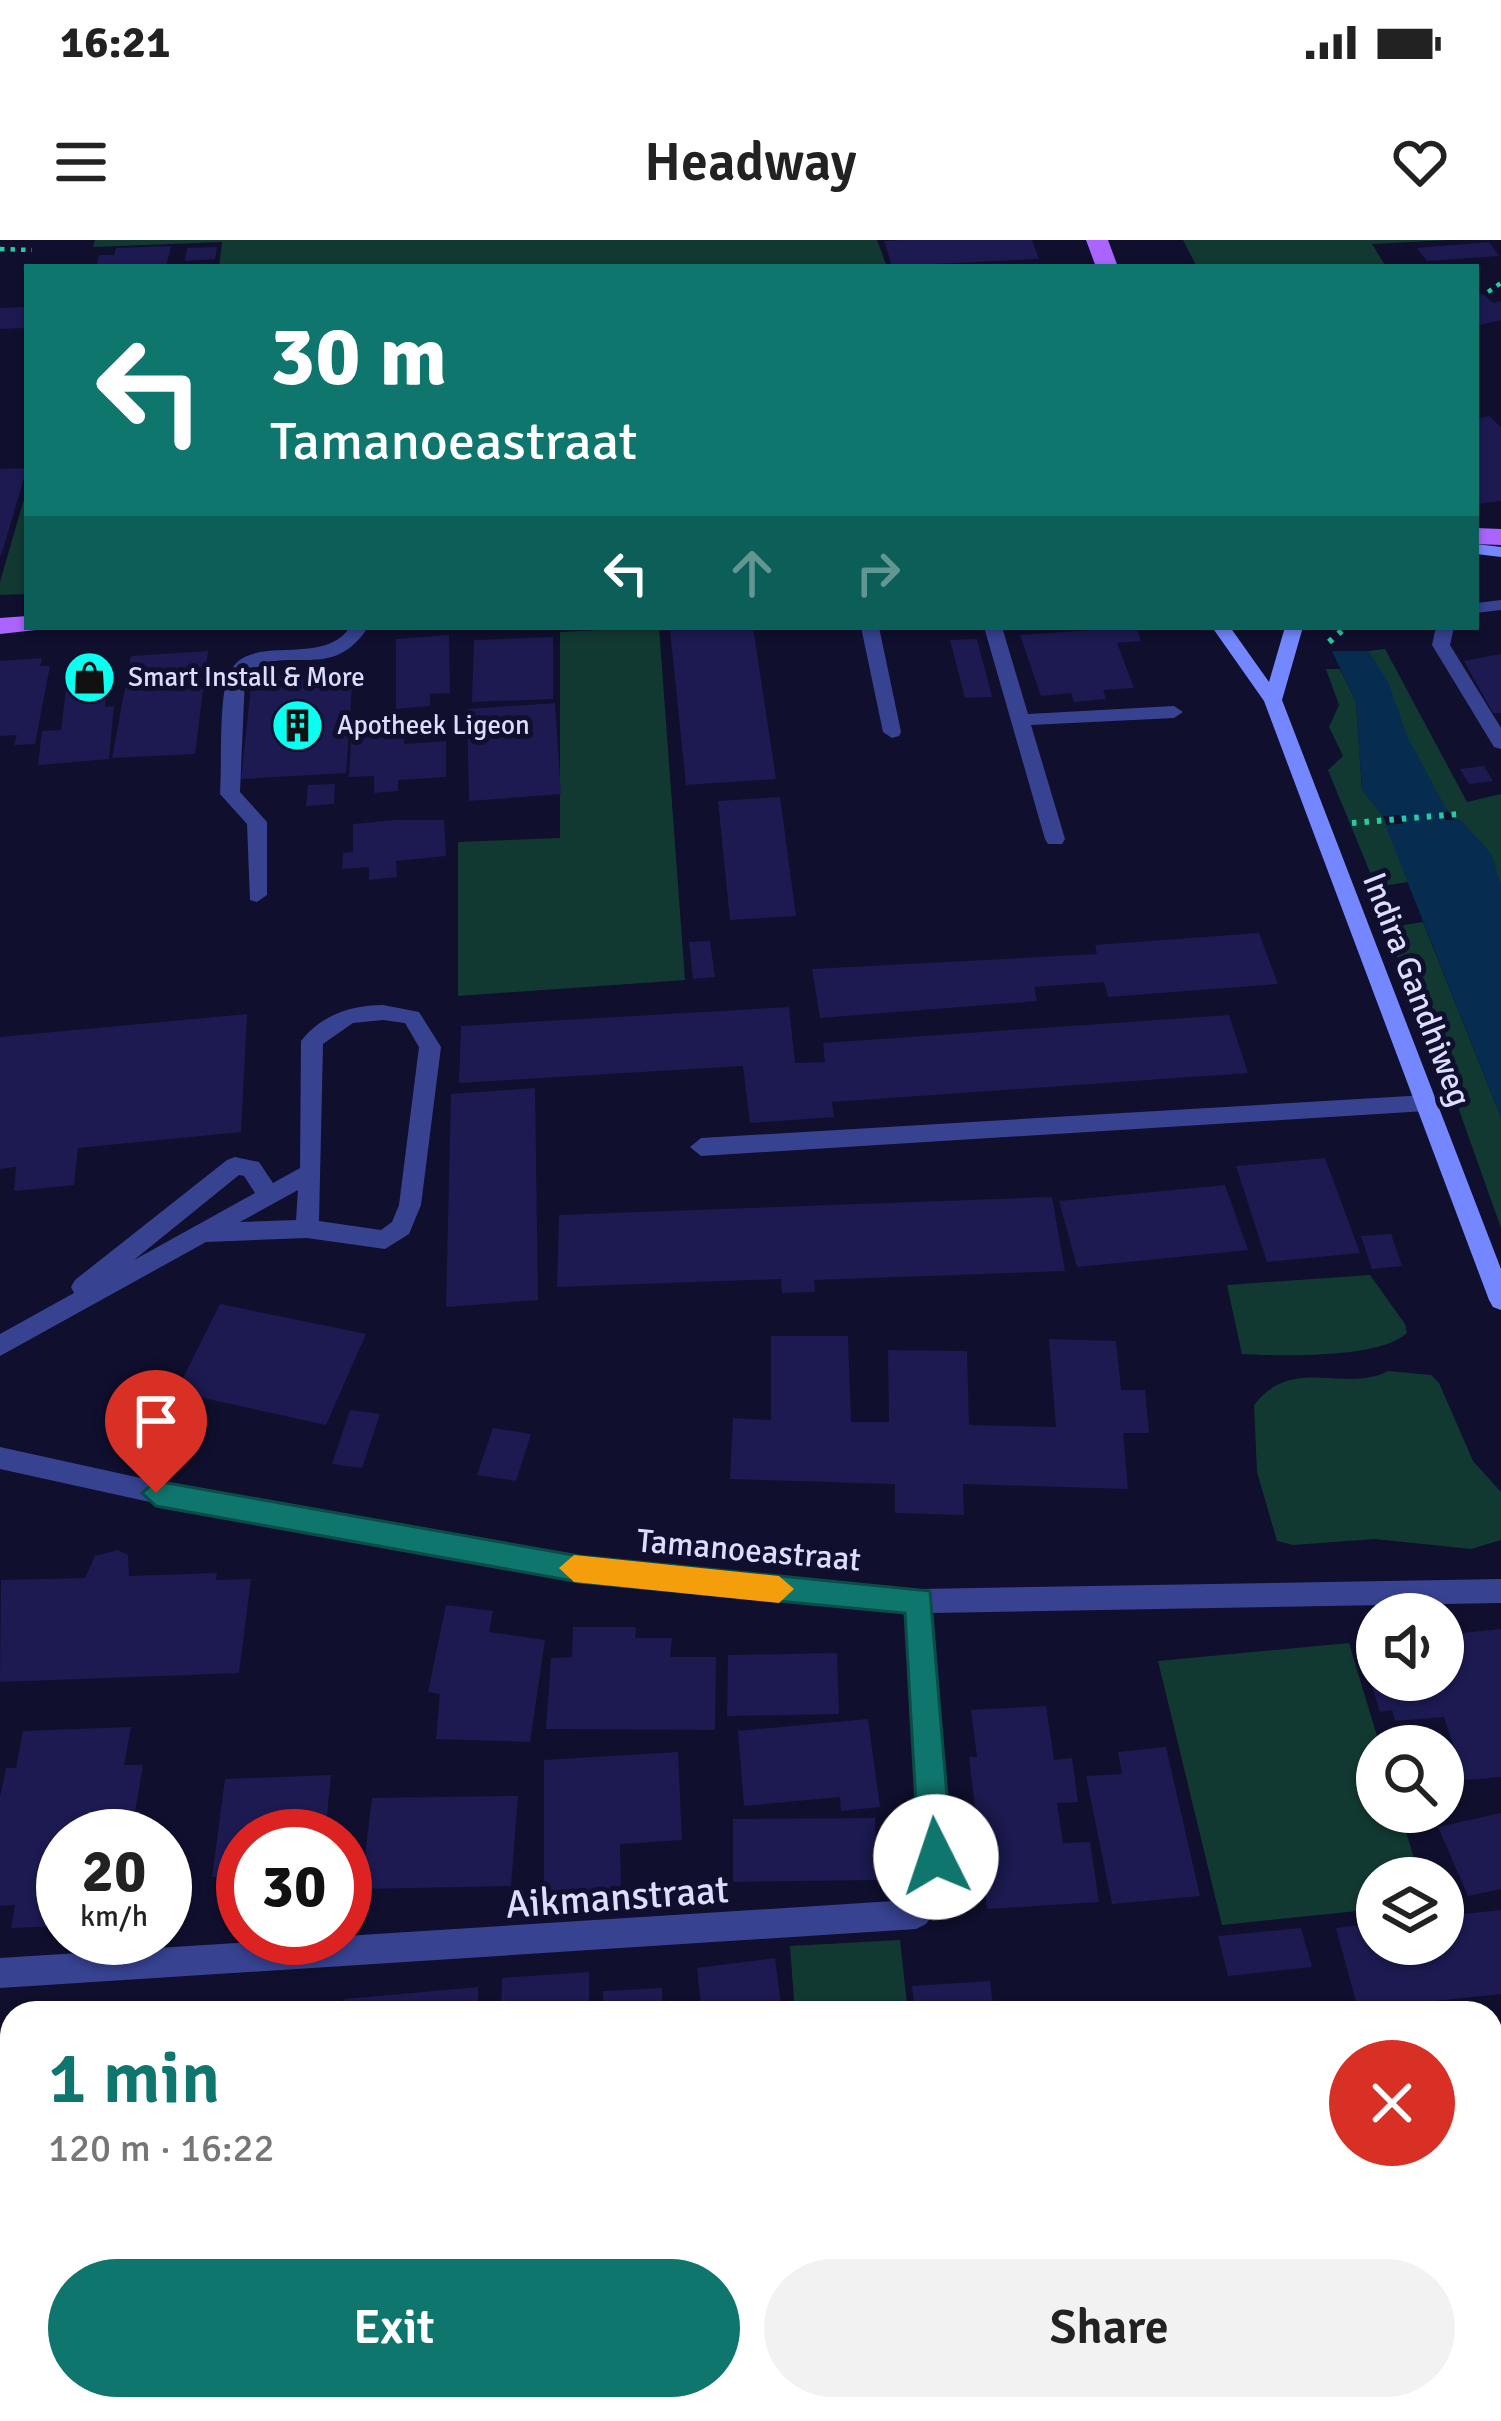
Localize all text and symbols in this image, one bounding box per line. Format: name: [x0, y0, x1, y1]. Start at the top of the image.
text: 16:21: [60, 15, 170, 70]
icon: menu: [48, 129, 114, 195]
text: Headway: [644, 129, 857, 196]
icon: heart: [1387, 129, 1453, 195]
text: 30 m: [270, 305, 447, 409]
icon: left: [72, 312, 228, 468]
text: Tamanoeastraat: [270, 408, 637, 475]
icon: left: [593, 540, 659, 606]
icon: ahead: [719, 540, 785, 606]
icon: right: [845, 540, 911, 606]
shop icon: Smart Install & More: [61, 649, 117, 705]
place label: Smart Install & More: [128, 661, 365, 694]
building icon: Apotheek Ligeon: [270, 697, 326, 753]
place label: Apotheek Ligeon: [337, 709, 530, 742]
street label: Indira Gandhiweg: [1353, 867, 1480, 1112]
pin: [105, 1370, 207, 1493]
icon: arrive: [123, 1388, 189, 1454]
street label: Tamanoeastraat: [635, 1520, 863, 1581]
map controls: [1356, 1593, 1464, 1965]
button: sound: [1356, 1593, 1464, 1701]
button: search: [1356, 1725, 1464, 1833]
position arrow: [873, 1794, 999, 1920]
speed limit sign: 30: [216, 1809, 372, 1965]
text: 20: [82, 1835, 146, 1909]
button: layers: [1356, 1857, 1464, 1965]
street label: Aikmanstraat: [504, 1865, 730, 1929]
text: km/h: [80, 1898, 148, 1935]
text: 1 min: [48, 2034, 220, 2123]
button: close: [1329, 2040, 1455, 2166]
text: 120 m · 16:22: [48, 2124, 275, 2172]
button: Exit: [48, 2259, 740, 2397]
button: Share: [764, 2259, 1455, 2397]

